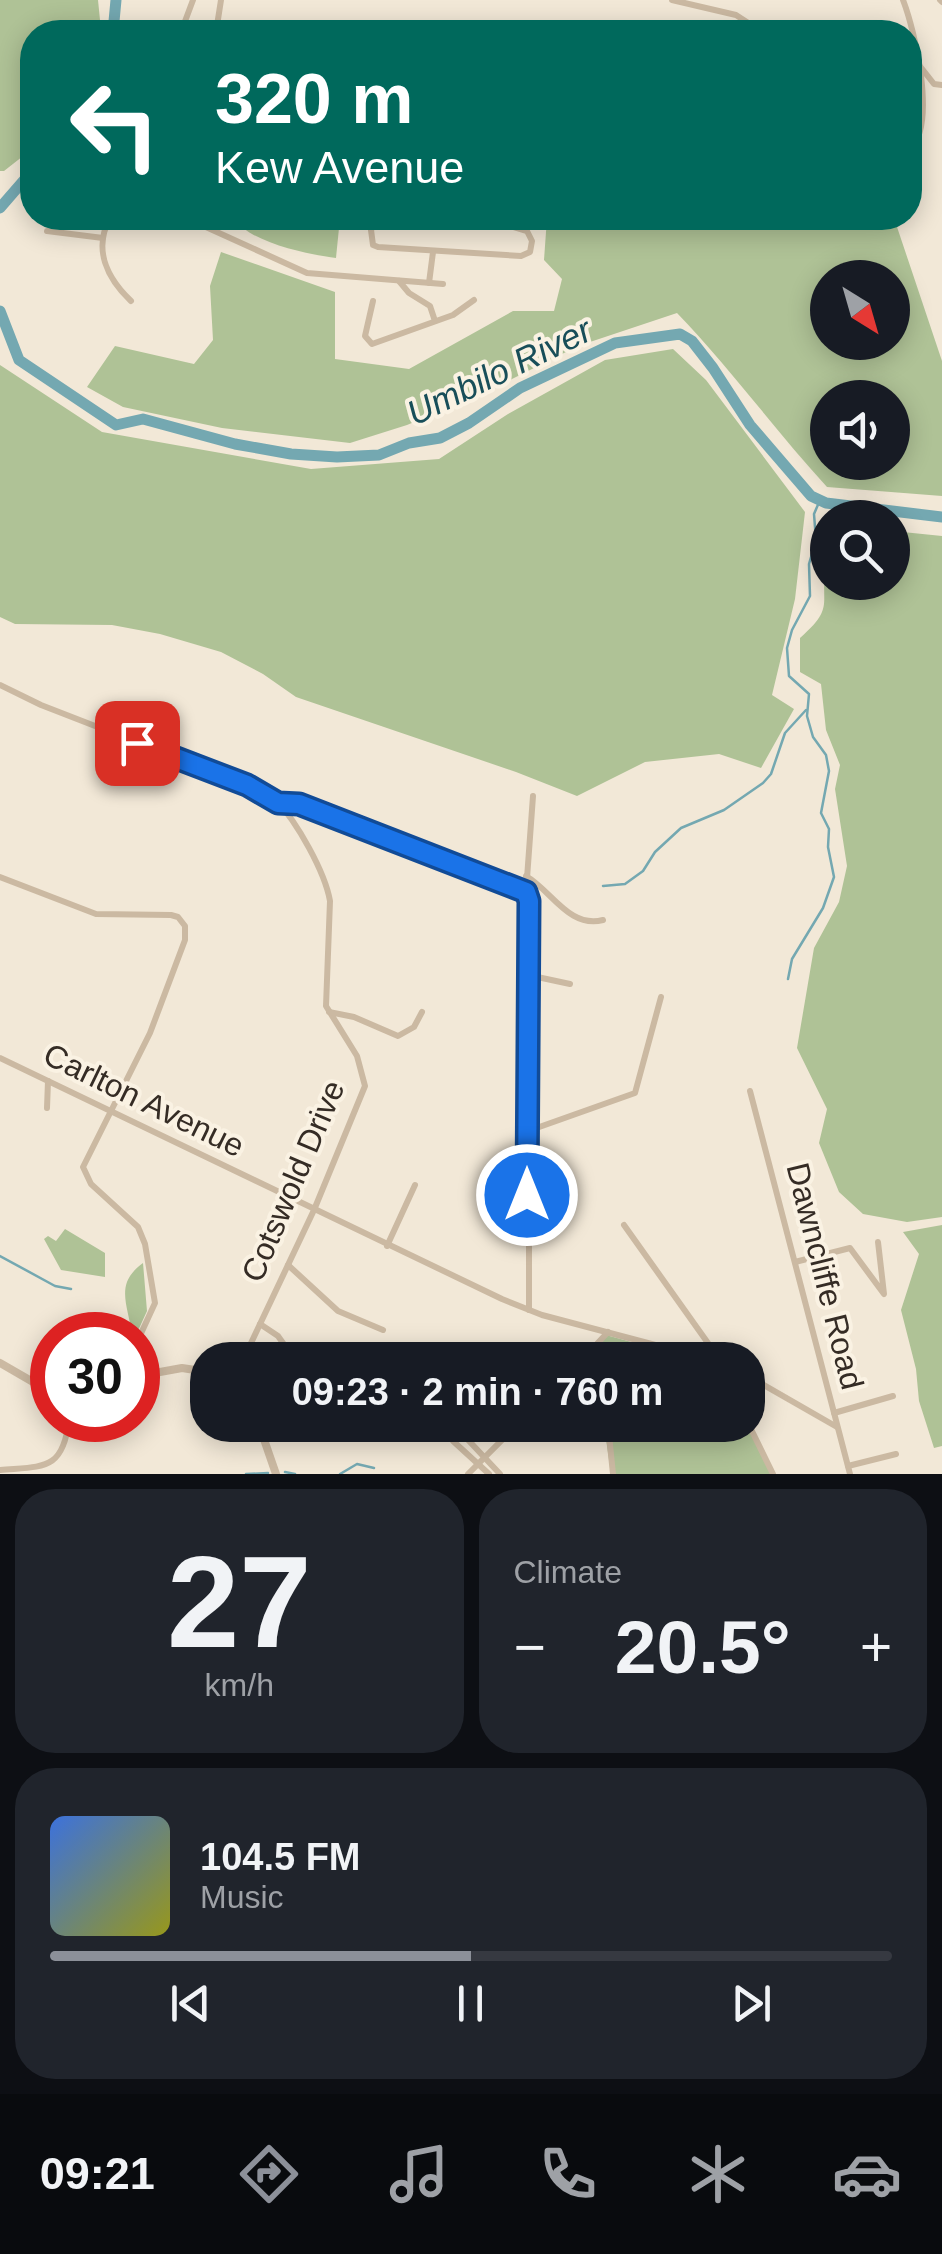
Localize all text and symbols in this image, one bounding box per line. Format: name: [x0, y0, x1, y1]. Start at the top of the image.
icon: left: [50, 60, 180, 190]
text: 320 m: [215, 60, 413, 138]
text: Kew Avenue: [215, 142, 464, 193]
north arrow: [810, 260, 910, 360]
map controls: [810, 260, 910, 600]
water label: Umbilo River: [400, 309, 599, 432]
button: sound: [810, 380, 910, 480]
button: search: [810, 500, 910, 600]
pin: [95, 701, 180, 786]
icon: arrive: [110, 716, 165, 771]
street label: Carlton Avenue: [38, 1036, 250, 1164]
street label: Cotswold Drive: [234, 1075, 352, 1287]
position arrow: [475, 1143, 579, 1247]
street label: Dawncliffe Road: [779, 1159, 871, 1393]
speed limit sign: 30: [30, 1312, 160, 1442]
text: 09:23 · 2 min · 760 m: [292, 1371, 663, 1413]
text: 27: [167, 1529, 312, 1675]
text: Climate: [514, 1554, 622, 1590]
text: 20.5°: [615, 1605, 791, 1689]
text: −: [514, 1616, 546, 1678]
text: +: [860, 1616, 892, 1678]
text: km/h: [205, 1667, 274, 1703]
text: 104.5 FM: [200, 1836, 361, 1878]
text: Music: [200, 1879, 284, 1915]
icon: previous: [163, 1976, 218, 2031]
icon: pause: [443, 1976, 498, 2031]
icon: next: [724, 1976, 779, 2031]
icon: directions: [234, 2139, 304, 2209]
icon: music: [384, 2139, 454, 2209]
icon: phone: [533, 2139, 603, 2209]
icon: climate: [683, 2139, 753, 2209]
icon: car: [832, 2139, 902, 2209]
text: 09:21: [40, 2148, 155, 2199]

